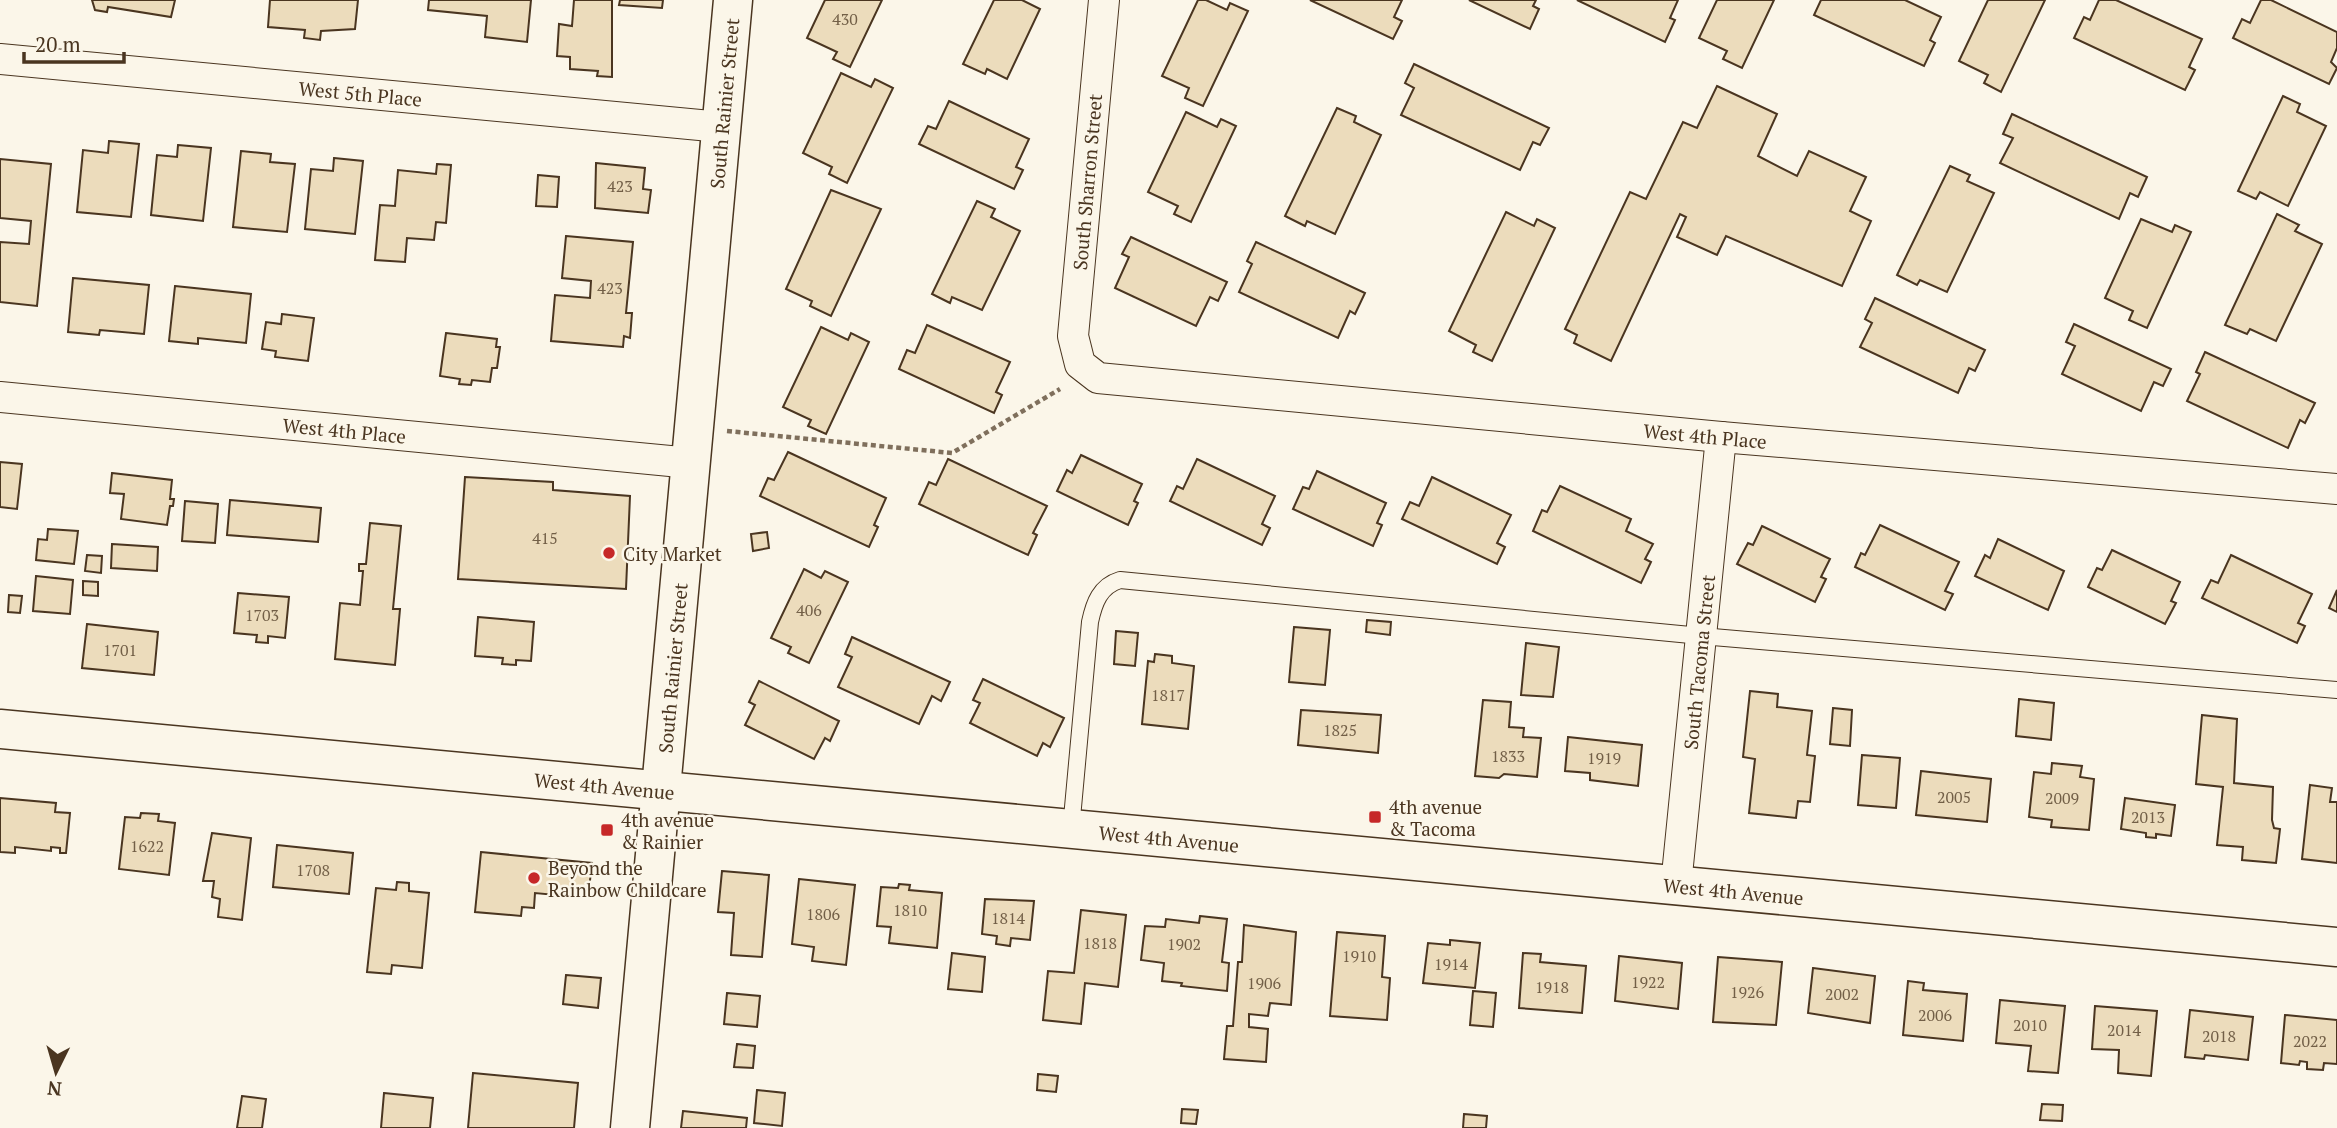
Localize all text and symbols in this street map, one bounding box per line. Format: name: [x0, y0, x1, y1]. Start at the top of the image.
house number: 430: [832, 8, 858, 30]
street label: South Rainier Street: [703, 17, 744, 190]
scale bar: [24, 21, 124, 65]
text: 20 m: [35, 30, 81, 58]
street label: West 5th Place: [298, 75, 423, 111]
street label: South Sharron Street: [1067, 93, 1107, 271]
house number: 423: [607, 175, 633, 197]
house number: 423: [597, 277, 623, 299]
street label: West 4th Place: [282, 412, 407, 448]
street label: West 4th Place: [1642, 417, 1768, 453]
house number: 415: [532, 527, 558, 549]
place label: City Market: [623, 541, 722, 566]
marker: City Market: [601, 545, 617, 561]
street label: South Tacoma Street: [1677, 573, 1720, 751]
street label: South Rainier Street: [652, 582, 692, 754]
house number: 406: [796, 599, 822, 621]
house number: 1703: [245, 604, 279, 626]
house number: 1701: [103, 639, 137, 661]
house number: 1817: [1151, 684, 1185, 706]
house number: 1825: [1323, 719, 1357, 741]
house number: 1833: [1491, 745, 1525, 767]
house number: 1919: [1587, 747, 1621, 769]
street label: West 4th Avenue: [533, 766, 676, 804]
house number: 2005: [1937, 786, 1971, 808]
house number: 2009: [2045, 787, 2079, 809]
place label: 4th avenue & Tacoma: [1389, 794, 1482, 841]
house number: 2013: [2131, 806, 2165, 828]
place label: 4th avenue & Rainier: [621, 807, 714, 854]
marker: 4th avenue & Tacoma: [1367, 809, 1383, 825]
street label: West 4th Avenue: [1098, 819, 1240, 857]
marker: 4th avenue & Rainier: [599, 822, 615, 838]
house number: 1622: [130, 835, 164, 857]
place label: Beyond the Rainbow Childcare: [548, 855, 706, 902]
house number: 1708: [296, 859, 330, 881]
marker: Beyond the Rainbow Childcare: [526, 870, 542, 886]
street label: West 4th Avenue: [1662, 872, 1805, 910]
house number: 1810: [893, 899, 927, 921]
house number: 1806: [806, 903, 841, 925]
house number: 1814: [991, 907, 1026, 929]
house number: 1818: [1083, 932, 1117, 954]
house number: 1902: [1167, 933, 1201, 955]
house number: 1910: [1342, 945, 1376, 967]
house number: 1914: [1434, 953, 1469, 975]
house number: 1922: [1631, 971, 1665, 993]
house number: 1906: [1247, 972, 1282, 994]
house number: 1918: [1535, 976, 1569, 998]
house number: 1926: [1730, 981, 1765, 1003]
house number: 2002: [1825, 983, 1859, 1005]
house number: 2006: [1918, 1004, 1953, 1026]
house number: 2010: [2013, 1014, 2047, 1036]
house number: 2014: [2107, 1019, 2142, 1041]
house number: 2018: [2202, 1025, 2236, 1047]
house number: 2022: [2293, 1030, 2327, 1052]
north arrow: [21, 1037, 91, 1107]
text: N: [46, 1076, 63, 1103]

